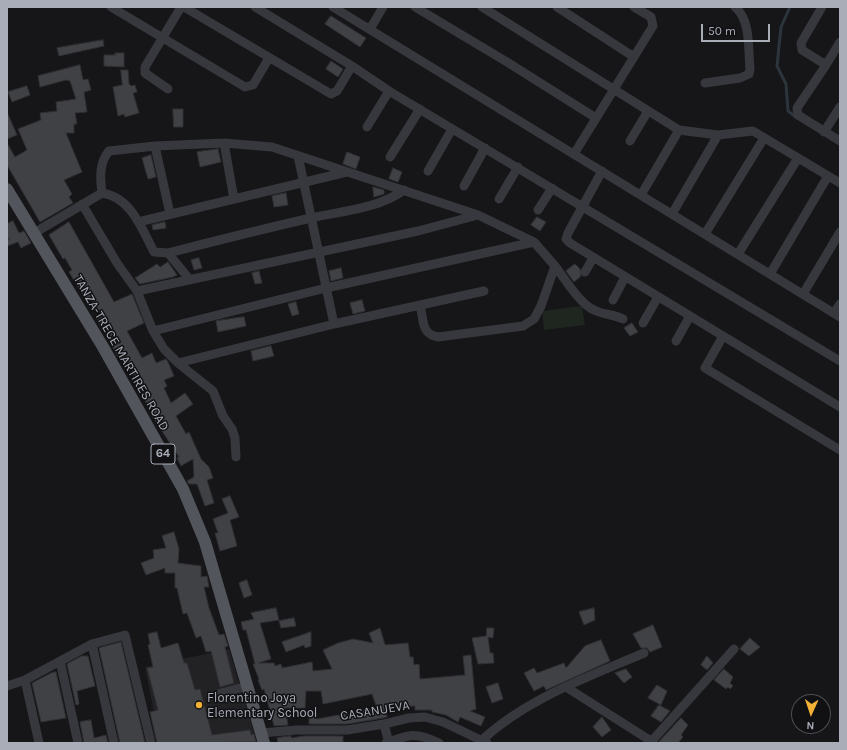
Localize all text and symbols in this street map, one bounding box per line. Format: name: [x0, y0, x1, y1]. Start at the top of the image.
scale bar: [703, 16, 772, 42]
text: 50 m: [708, 24, 736, 38]
street label: TANZA-TRECE MARTIRES ROAD: [70, 272, 172, 434]
road number: 64: [151, 444, 175, 464]
place label: Florentino Joya Elementary School: [207, 690, 317, 721]
north arrow: [791, 694, 831, 734]
street label: CASANUEVA: [339, 698, 411, 724]
marker: Florentino Joya Elementary School: [194, 700, 204, 710]
text: N: [806, 719, 815, 732]

